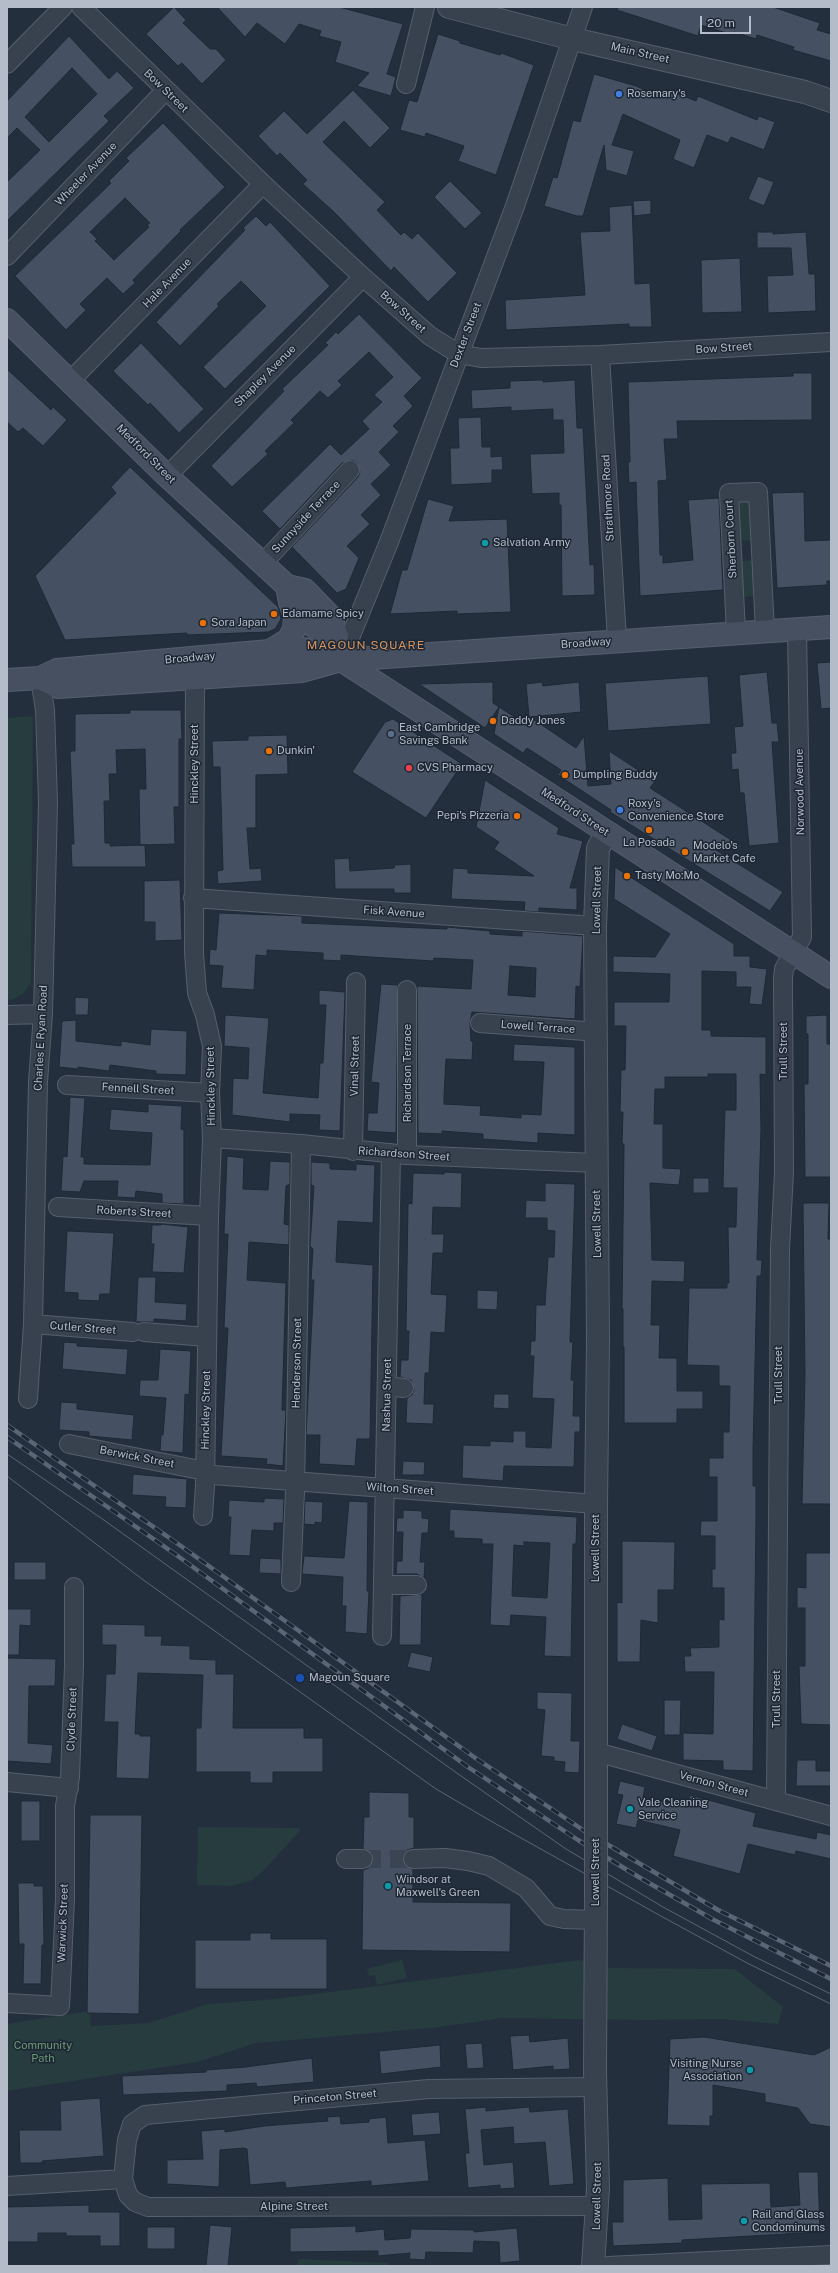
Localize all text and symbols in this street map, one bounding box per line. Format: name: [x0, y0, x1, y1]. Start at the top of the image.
scale bar: [702, 8, 753, 34]
text: 20 m: [707, 16, 735, 30]
street label: Main Street: [609, 40, 671, 66]
street label: Bow Street: [141, 66, 191, 116]
place label: Rosemary's: [627, 87, 686, 101]
marker: Rosemary's: [614, 89, 624, 99]
street label: Wheeler Avenue: [52, 139, 120, 209]
street label: Hale Avenue: [140, 255, 194, 311]
street label: Bow Street: [377, 288, 429, 336]
street label: Dexter Street: [447, 300, 485, 370]
street label: Bow Street: [695, 339, 753, 357]
street label: Shapley Avenue: [231, 342, 299, 410]
street label: Medford Street: [114, 422, 178, 486]
street label: Strathmore Road: [599, 454, 617, 542]
street label: Sunnyside Terrace: [269, 478, 343, 556]
street label: Sherborn Court: [722, 499, 740, 579]
place label: Salvation Army: [493, 536, 570, 550]
marker: Salvation Army: [480, 538, 490, 548]
place label: Edamame Spicy: [282, 607, 364, 621]
marker: Edamame Spicy: [269, 609, 279, 619]
place label: Sora Japan: [211, 616, 267, 630]
marker: Sora Japan: [198, 618, 208, 628]
street label: Broadway: [560, 635, 612, 651]
district label: MAGOUN SQUARE: [307, 638, 425, 652]
street label: Broadway: [164, 649, 216, 667]
place label: Daddy Jones: [501, 714, 565, 728]
marker: Daddy Jones: [488, 716, 498, 726]
place label: East Cambridge Savings Bank: [399, 721, 480, 747]
street label: Hinckley Street: [188, 724, 202, 804]
marker: East Cambridge Savings Bank: [386, 729, 396, 739]
place label: Dunkin': [277, 744, 315, 758]
marker: Dunkin': [264, 746, 274, 756]
street label: Norwood Avenue: [793, 748, 807, 836]
place label: CVS Pharmacy: [417, 761, 493, 775]
marker: CVS Pharmacy: [404, 763, 414, 773]
place label: Dumpling Buddy: [573, 768, 658, 782]
marker: Dumpling Buddy: [560, 770, 570, 780]
street label: Medford Street: [538, 785, 612, 839]
place label: Roxy's Convenience Store: [628, 797, 724, 823]
marker: Roxy's Convenience Store: [615, 805, 625, 815]
place label: Pepi's Pizzeria: [437, 809, 509, 823]
marker: Pepi's Pizzeria: [512, 811, 522, 821]
marker: La Posada: [644, 825, 654, 835]
place label: La Posada: [623, 836, 675, 850]
place label: Modelo's Market Cafe: [693, 839, 756, 865]
marker: Modelo's Market Cafe: [680, 847, 690, 857]
street label: Lowell Street: [590, 866, 604, 934]
place label: Tasty Mo:Mo: [635, 869, 699, 883]
marker: Tasty Mo:Mo: [622, 871, 632, 881]
street label: Fisk Avenue: [363, 903, 425, 921]
street label: Charles E Ryan Road: [32, 985, 50, 1091]
street label: Lowell Terrace: [500, 1018, 576, 1036]
street label: Trull Street: [777, 1022, 791, 1080]
street label: Richardson Terrace: [401, 1024, 415, 1122]
street label: Vinal Street: [348, 1036, 362, 1096]
street label: Hinckley Street: [204, 1046, 218, 1126]
street label: Fennell Street: [101, 1081, 175, 1097]
street label: Richardson Street: [358, 1144, 450, 1164]
street label: Lowell Street: [590, 1190, 604, 1258]
street label: Roberts Street: [96, 1203, 172, 1221]
street label: Henderson Street: [290, 1317, 304, 1409]
street label: Cutler Street: [49, 1319, 117, 1337]
street label: Trull Street: [772, 1346, 786, 1404]
street label: Nashua Street: [380, 1358, 394, 1432]
street label: Hinckley Street: [199, 1370, 213, 1450]
street label: Berwick Street: [98, 1443, 176, 1471]
street label: Wilton Street: [366, 1480, 434, 1498]
street label: Lowell Street: [589, 1514, 603, 1582]
street label: Trull Street: [770, 1670, 784, 1728]
place label: Magoun Square: [309, 1671, 390, 1685]
marker: Magoun Square: [294, 1672, 306, 1684]
street label: Clyde Street: [64, 1687, 80, 1751]
street label: Vernon Street: [678, 1768, 750, 1800]
place label: Vale Cleaning Service: [638, 1796, 708, 1822]
marker: Vale Cleaning Service: [625, 1804, 635, 1814]
street label: Lowell Street: [589, 1838, 603, 1906]
place label: Windsor at Maxwell's Green: [396, 1873, 480, 1899]
marker: Windsor at Maxwell's Green: [383, 1881, 393, 1891]
street label: Warwick Street: [55, 1883, 71, 1963]
park label: Community Path: [14, 2039, 72, 2065]
place label: Visiting Nurse Association: [670, 2057, 742, 2083]
marker: Visiting Nurse Association: [745, 2065, 755, 2075]
street label: Princeton Street: [293, 2087, 377, 2107]
street label: Lowell Street: [590, 2162, 604, 2230]
street label: Alpine Street: [260, 2200, 328, 2214]
place label: Rail and Glass Condominums: [752, 2208, 825, 2234]
marker: Rail and Glass Condominums: [739, 2216, 749, 2226]

